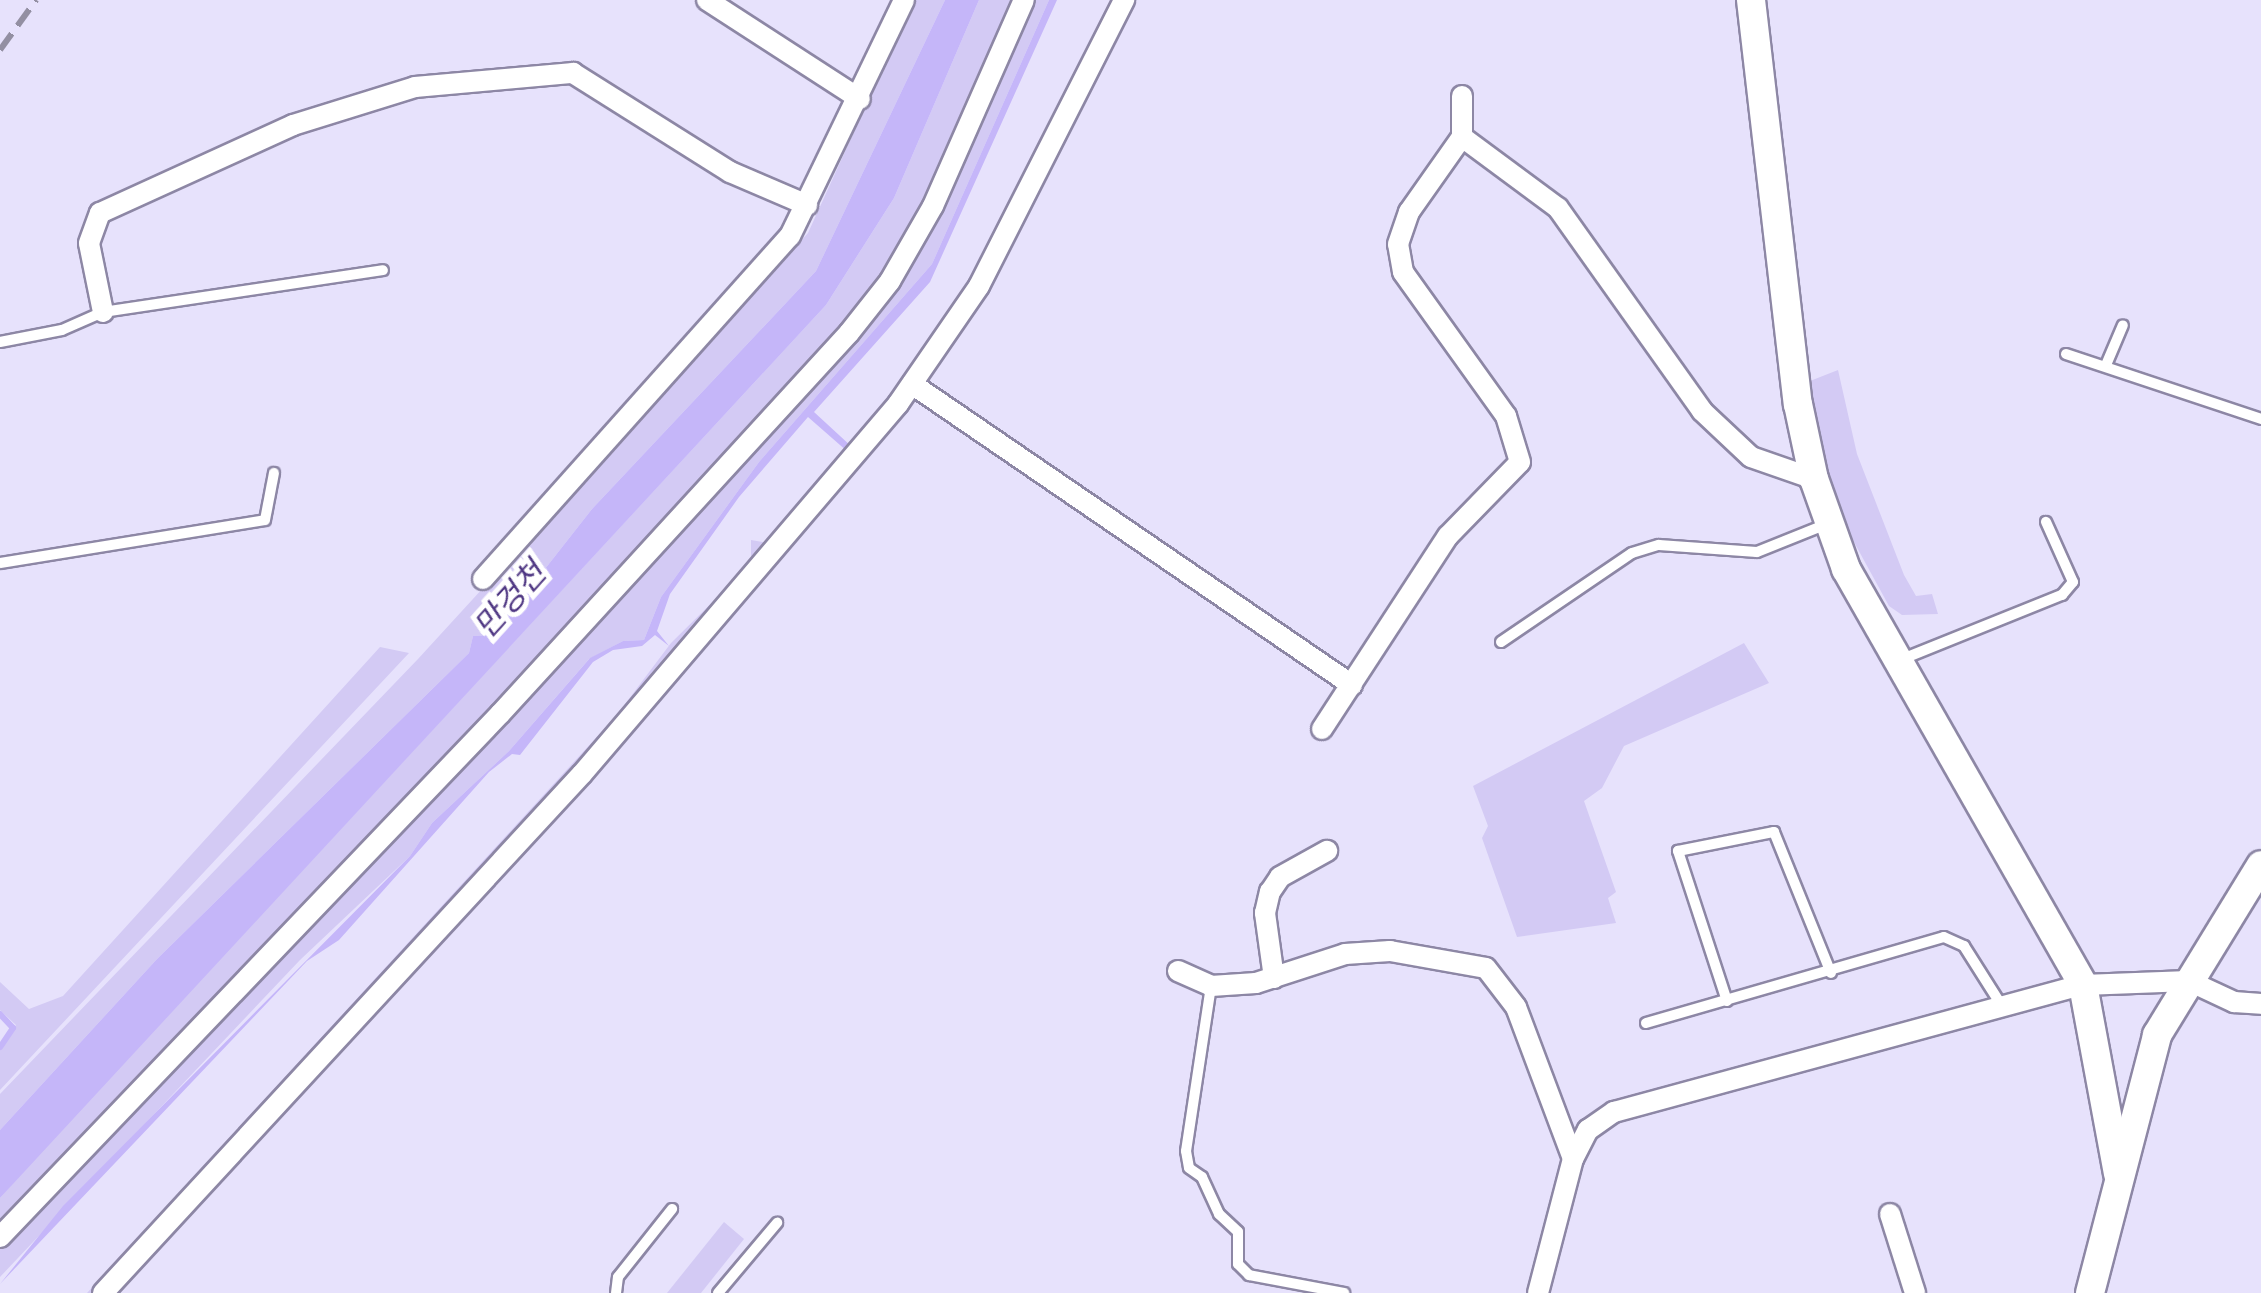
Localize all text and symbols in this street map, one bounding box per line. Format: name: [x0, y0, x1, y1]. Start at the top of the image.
water label: 만겅천: [466, 554, 554, 646]

